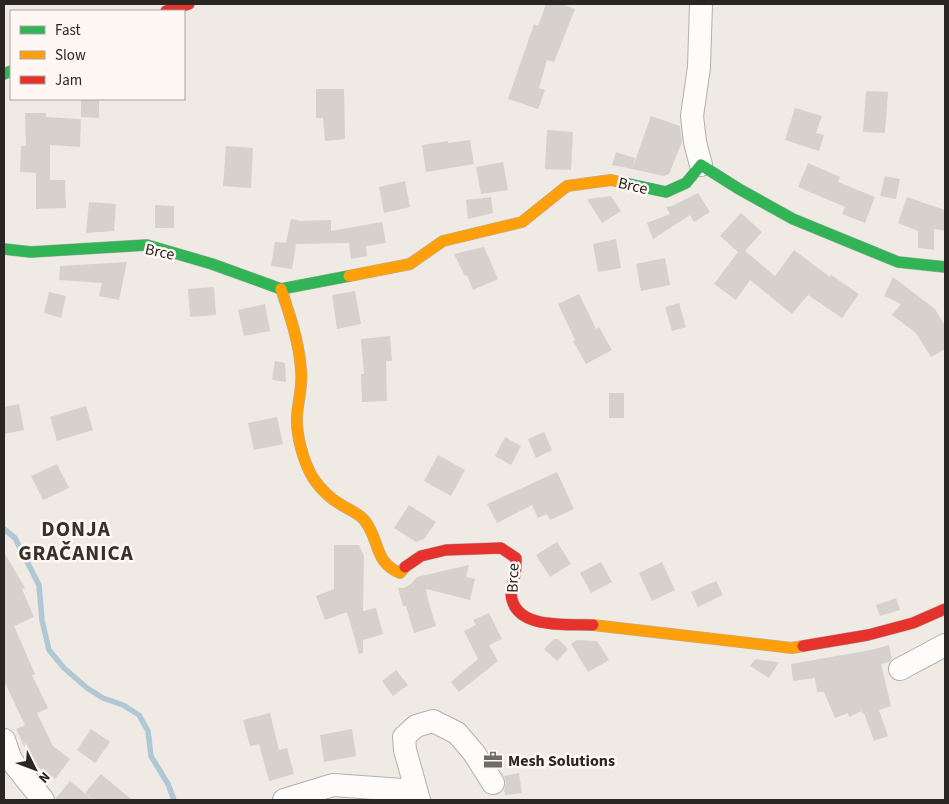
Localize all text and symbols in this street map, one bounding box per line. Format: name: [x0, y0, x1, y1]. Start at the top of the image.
legend: [10, 10, 185, 100]
text: Fast: [55, 20, 81, 41]
text: Slow: [55, 45, 86, 66]
text: Jam: [55, 70, 82, 91]
street label: Brce: [616, 172, 650, 200]
street label: Brce: [143, 238, 177, 266]
district label: DONJA GRAČANICA: [18, 514, 134, 568]
street label: Brce: [501, 563, 525, 593]
north arrow: [10, 744, 60, 794]
office icon: Mesh Solutions: [482, 749, 504, 771]
place label: Mesh Solutions: [508, 750, 615, 772]
text: N: [33, 767, 54, 787]

